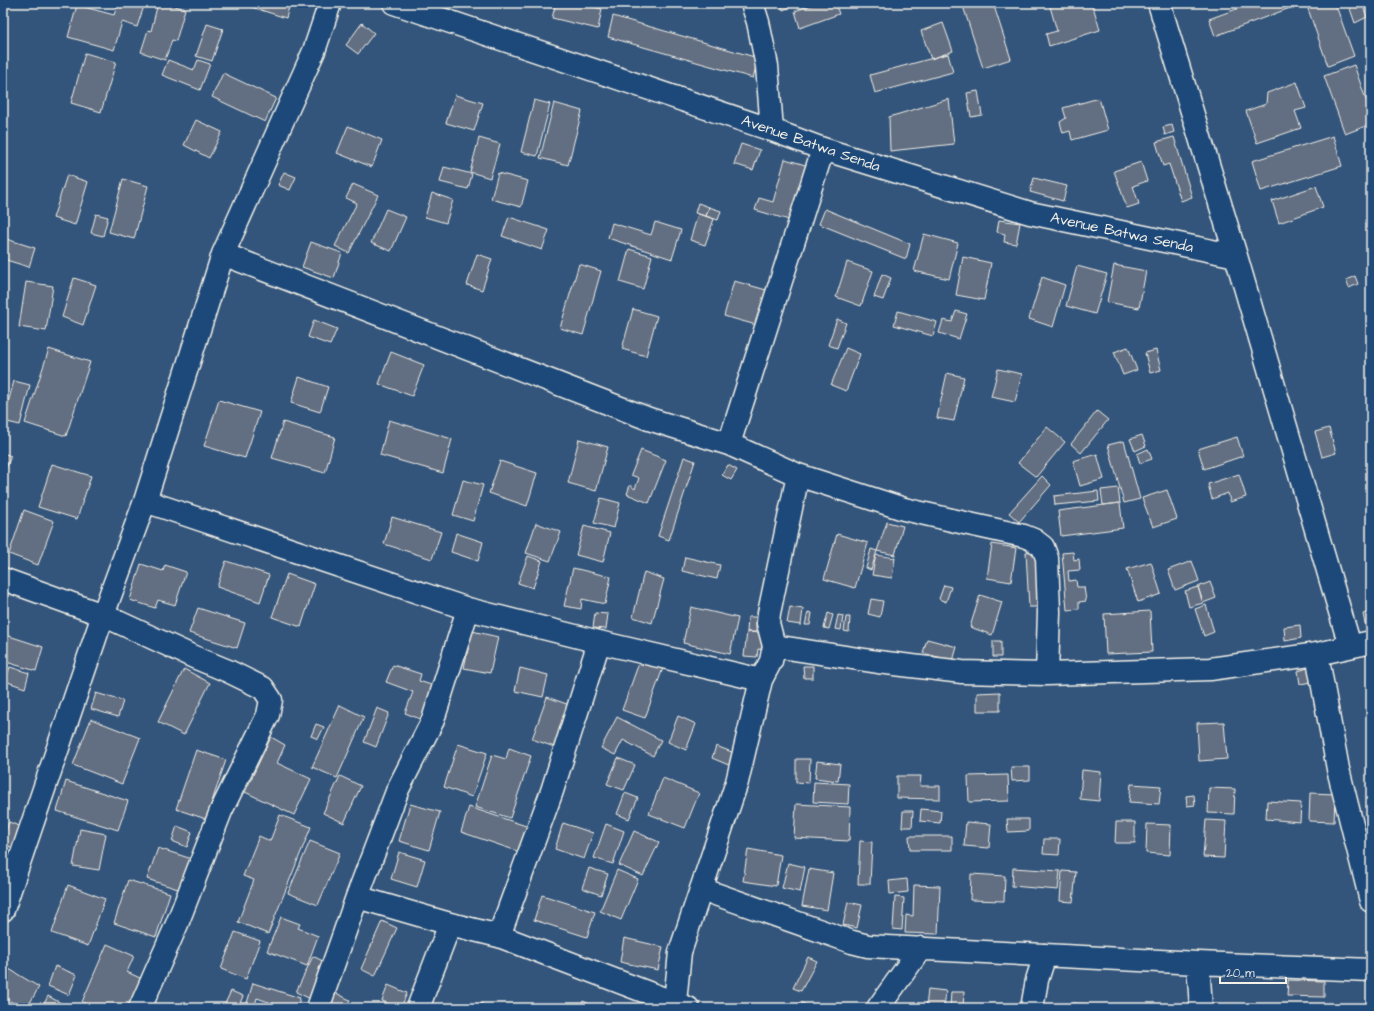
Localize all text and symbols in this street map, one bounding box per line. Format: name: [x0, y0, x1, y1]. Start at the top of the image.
street label: Avenue Batwa Senda: [739, 110, 883, 177]
street label: Avenue Batwa Senda: [1049, 207, 1196, 258]
scale bar: [1220, 959, 1286, 985]
text: 20 m: [1226, 965, 1255, 982]

